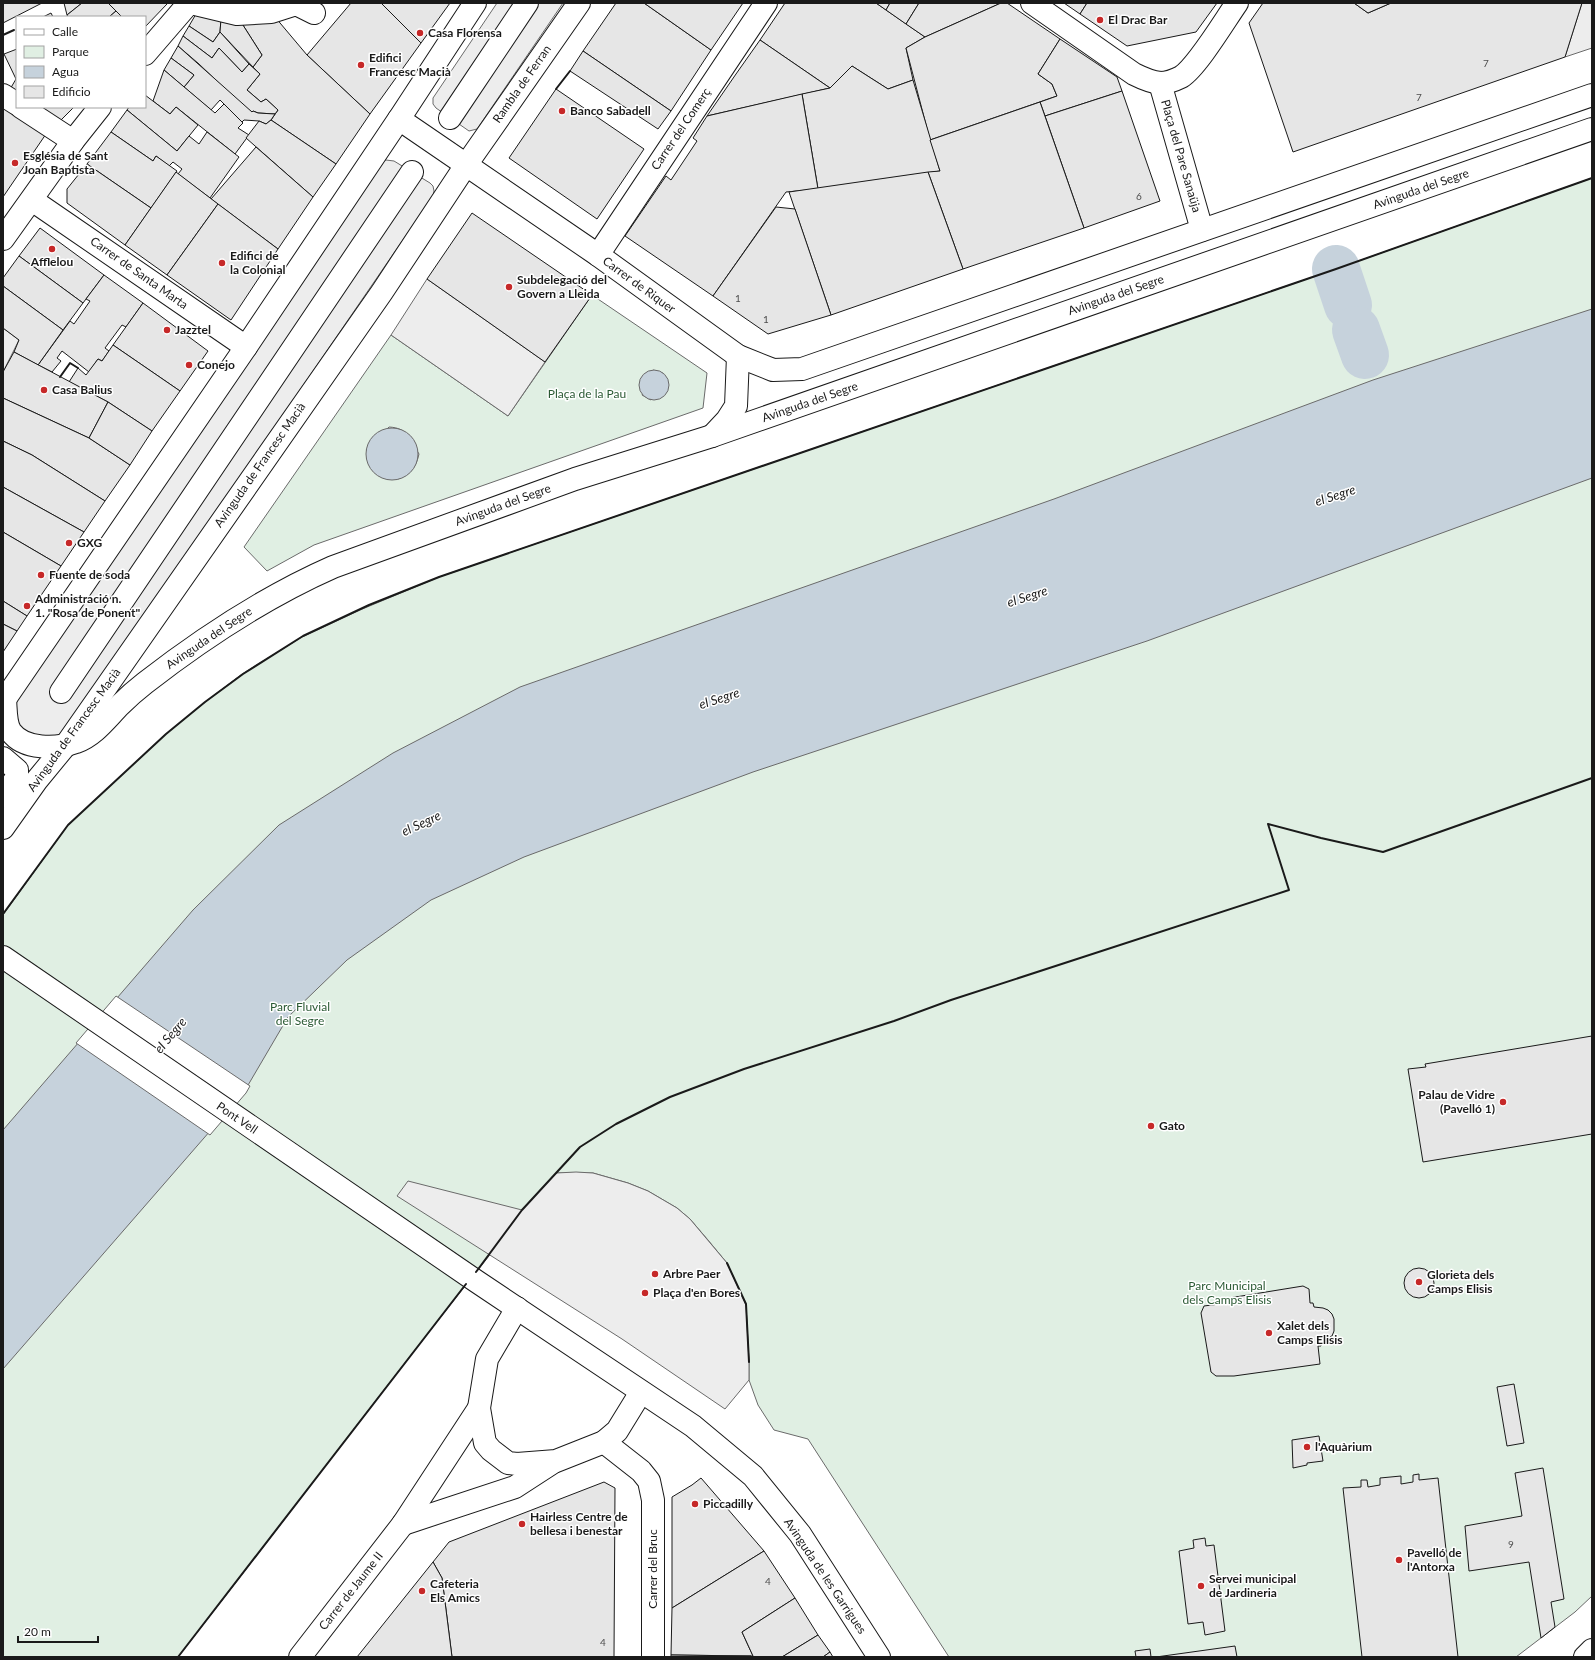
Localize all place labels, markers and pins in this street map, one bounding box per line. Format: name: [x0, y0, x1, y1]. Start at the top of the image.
place label: El Drac Bar: [1108, 12, 1168, 27]
marker: El Drac Bar: [1095, 15, 1105, 25]
place label: Casa Florensa: [428, 25, 502, 40]
marker: Casa Florensa: [415, 28, 425, 38]
place label: Edifici Francesc Macià: [369, 50, 451, 79]
marker: Edifici Francesc Macià: [356, 60, 366, 70]
place label: Banco Sabadell: [570, 103, 651, 118]
marker: Banco Sabadell: [557, 106, 567, 116]
place label: Església de Sant Joan Baptista: [23, 148, 109, 177]
marker: Església de Sant Joan Baptista: [10, 158, 20, 168]
marker: Afflelou: [47, 244, 57, 254]
place label: Edifici de la Colonial: [230, 248, 285, 277]
place label: Afflelou: [30, 254, 73, 269]
marker: Edifici de la Colonial: [217, 258, 227, 268]
place label: Subdelegació del Govern a Lleida: [517, 272, 607, 301]
marker: Subdelegació del Govern a Lleida: [504, 282, 514, 292]
place label: Jazztel: [175, 322, 211, 337]
marker: Jazztel: [162, 325, 172, 335]
place label: Conejo: [197, 357, 235, 372]
marker: Conejo: [184, 360, 194, 370]
place label: Casa Balius: [52, 382, 112, 397]
marker: Casa Balius: [39, 385, 49, 395]
place label: GXG: [77, 535, 102, 550]
marker: GXG: [64, 538, 74, 548]
place label: Fuente de soda: [49, 567, 130, 582]
marker: Fuente de soda: [36, 570, 46, 580]
place label: Administració n. 1. "Rosa de Ponent": [34, 591, 140, 620]
marker: Administració n. 1. "Rosa de Ponent": [22, 601, 32, 611]
place label: Palau de Vidre (Pavelló 1): [1418, 1087, 1496, 1116]
marker: Palau de Vidre (Pavelló 1): [1498, 1097, 1508, 1107]
place label: Gato: [1159, 1118, 1185, 1133]
marker: Gato: [1146, 1121, 1156, 1131]
place label: Arbre Paer: [662, 1266, 721, 1281]
place label: Glorieta dels Camps Elisis: [1427, 1267, 1494, 1296]
marker: Arbre Paer: [650, 1269, 660, 1279]
marker: Glorieta dels Camps Elisis: [1414, 1277, 1424, 1287]
place label: Plaça d'en Bores: [653, 1285, 740, 1300]
marker: Plaça d'en Bores: [640, 1288, 650, 1298]
place label: Xalet dels Camps Elisis: [1277, 1318, 1343, 1347]
marker: Xalet dels Camps Elisis: [1264, 1328, 1274, 1338]
place label: l'Aquàrium: [1315, 1439, 1372, 1454]
marker: l'Aquàrium: [1302, 1442, 1312, 1452]
place label: Piccadilly: [703, 1496, 754, 1511]
marker: Piccadilly: [690, 1499, 700, 1509]
place label: Hairless Centre de bellesa i benestar: [530, 1509, 628, 1538]
marker: Hairless Centre de bellesa i benestar: [517, 1519, 527, 1529]
place label: Pavelló de l'Antorxa: [1407, 1545, 1462, 1574]
marker: Pavelló de l'Antorxa: [1394, 1555, 1404, 1565]
place label: Servei municipal de Jardineria: [1209, 1571, 1296, 1600]
place label: Cafeteria Els Amics: [430, 1576, 480, 1605]
marker: Servei municipal de Jardineria: [1196, 1581, 1206, 1591]
marker: Cafeteria Els Amics: [417, 1586, 427, 1596]

